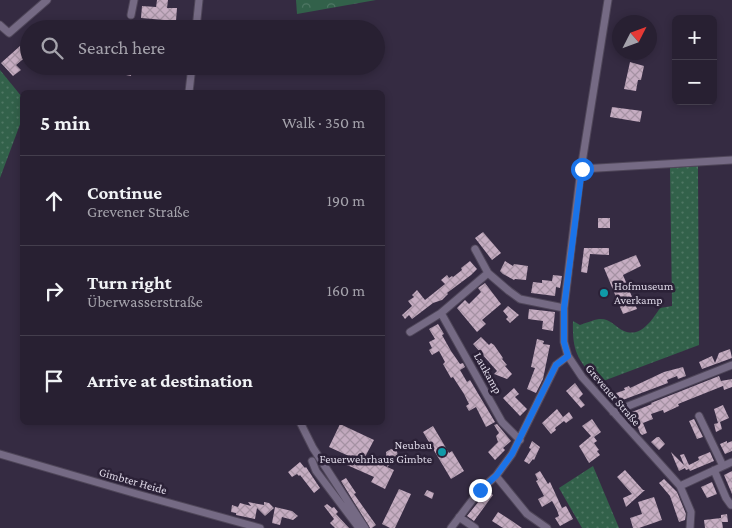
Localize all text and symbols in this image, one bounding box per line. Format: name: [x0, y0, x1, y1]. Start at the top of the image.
north arrow: [612, 15, 657, 60]
map controls: [672, 15, 717, 105]
button: +: [672, 15, 717, 60]
search box: [20, 20, 385, 75]
icon: search: [38, 34, 66, 62]
text: Search here: [78, 37, 165, 58]
button: −: [672, 60, 717, 105]
text: 5 min: [40, 111, 90, 135]
text: Walk · 350 m: [282, 114, 365, 131]
route start: [571, 158, 594, 181]
text: Continue: [87, 182, 162, 203]
icon: ahead: [40, 187, 68, 215]
text: 190 m: [327, 192, 365, 209]
text: Grevener Straße: [87, 203, 190, 220]
text: Turn right: [87, 272, 172, 293]
icon: right: [40, 277, 68, 305]
place label: Hofmuseum Averkamp: [614, 279, 674, 307]
text: 160 m: [327, 282, 365, 299]
marker: Hofmuseum Averkamp: [598, 287, 610, 299]
text: Überwasserstraße: [87, 293, 203, 310]
street label: Laukamp: [471, 350, 505, 396]
street label: Grevener Straße: [582, 361, 644, 429]
icon: arrive: [40, 367, 68, 395]
text: Arrive at destination: [87, 370, 253, 391]
place label: Neubau Feuerwehrhaus Gimbte: [320, 438, 433, 466]
marker: Neubau Feuerwehrhaus Gimbte: [436, 446, 448, 458]
street label: Gimbter Heide: [97, 465, 169, 497]
route end: [469, 479, 492, 502]

